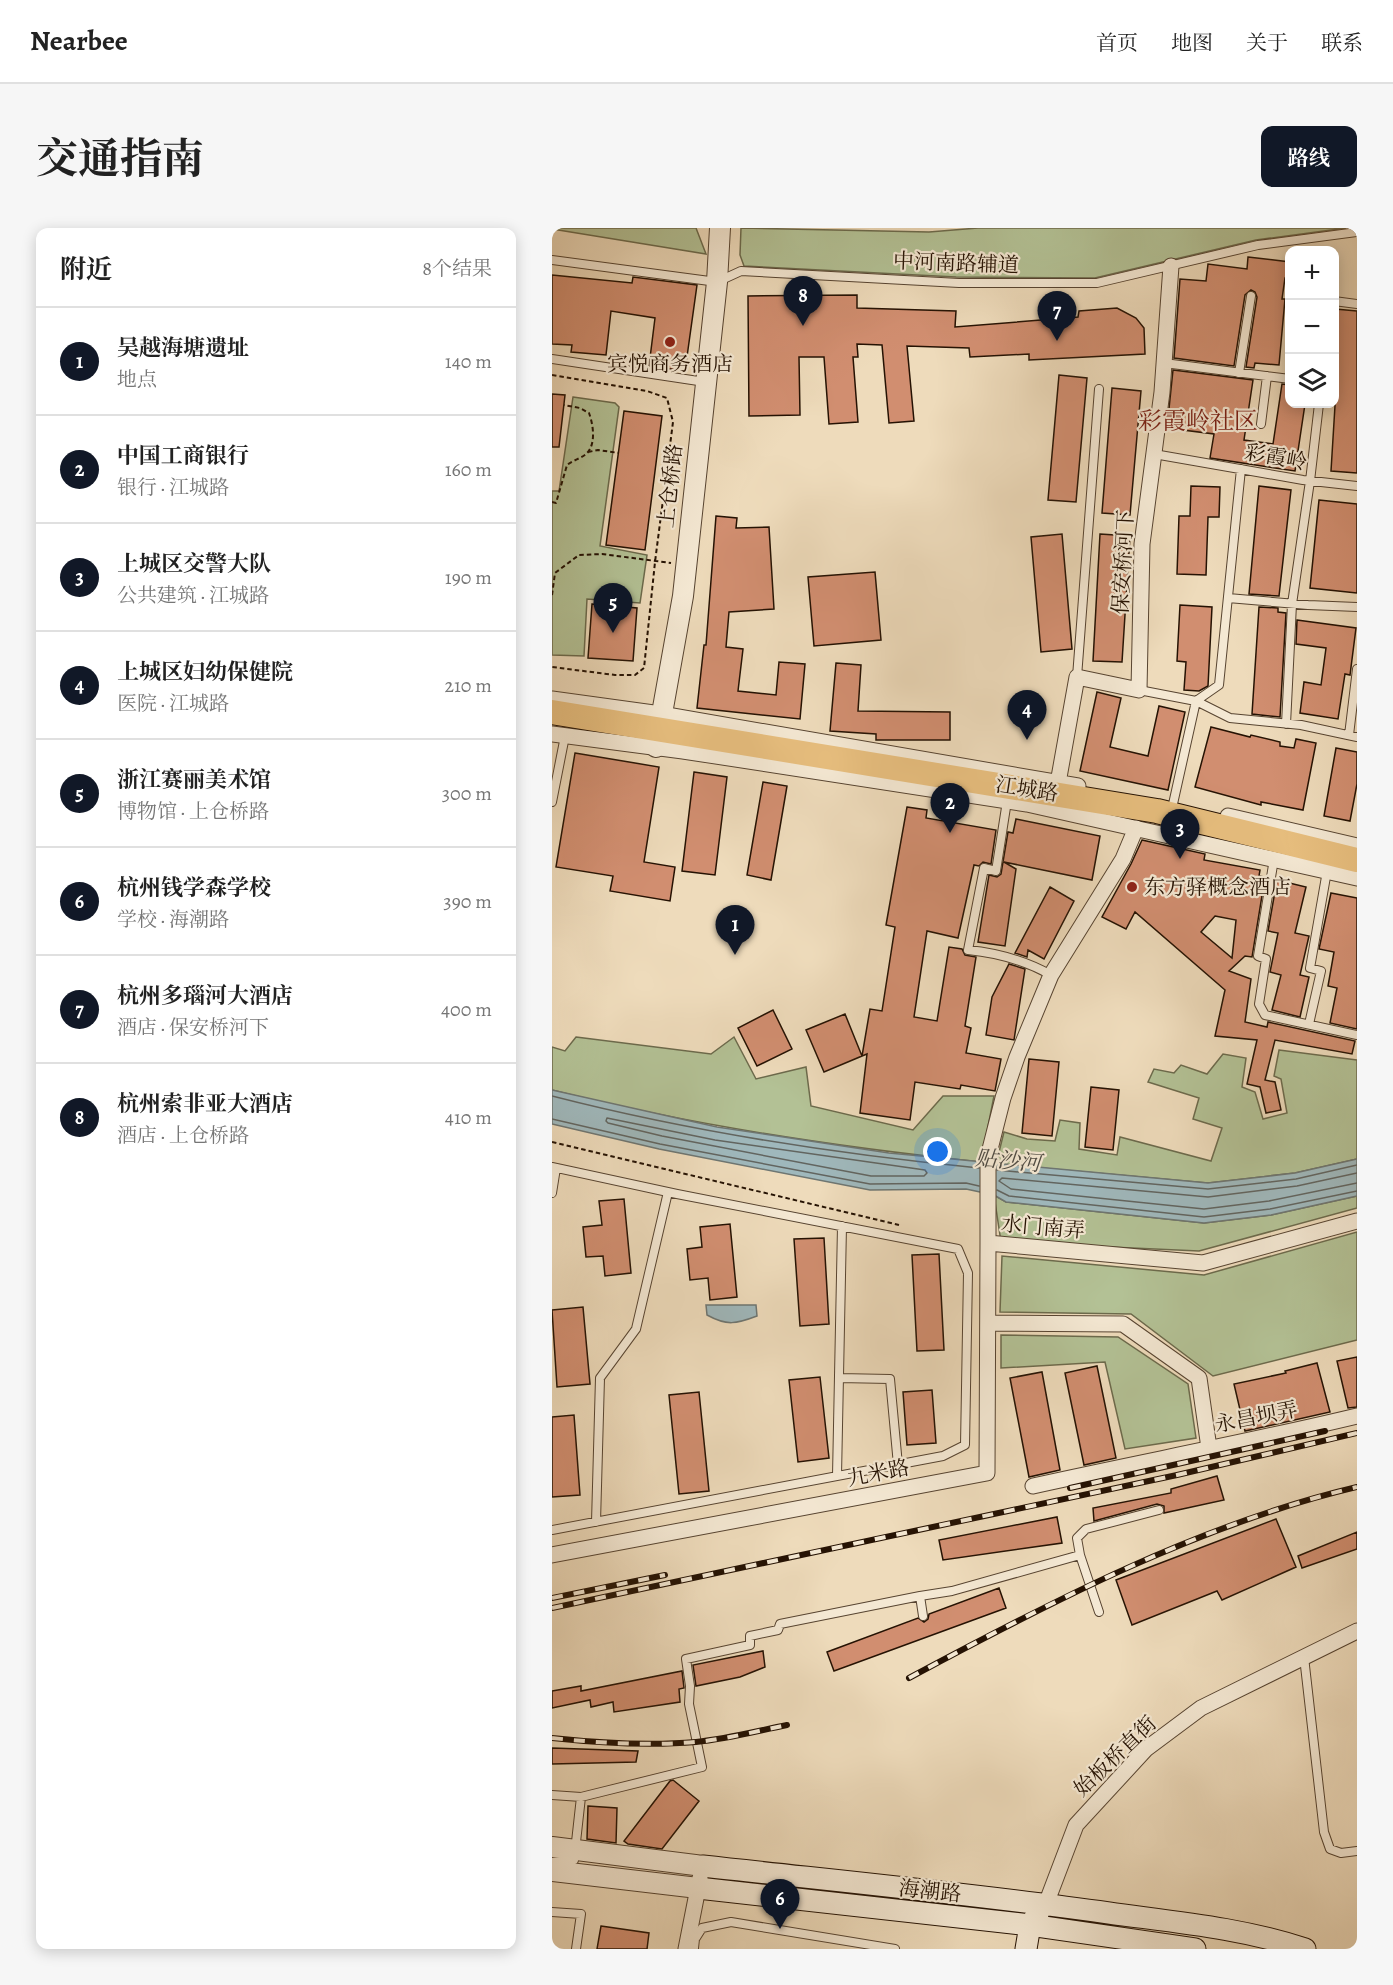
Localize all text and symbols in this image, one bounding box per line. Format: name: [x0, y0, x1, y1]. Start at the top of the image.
text: Nearbee: [30, 22, 128, 60]
text: 首页: [1096, 29, 1138, 57]
text: 地图: [1171, 29, 1213, 57]
text: 关于: [1246, 29, 1288, 57]
text: 联系: [1321, 29, 1363, 57]
button: 路线: [1261, 126, 1357, 187]
text: 交通指南: [36, 130, 204, 187]
map controls: [1285, 246, 1339, 408]
button: +: [1285, 246, 1339, 300]
street label: 中河南路辅道: [893, 247, 1019, 279]
text: 附近: [60, 252, 112, 287]
text: 8个结果: [422, 255, 492, 282]
pin: 8: [784, 276, 822, 326]
pin: 7: [1038, 291, 1076, 341]
button: −: [1285, 300, 1339, 354]
text: 吴越海塘遗址: [117, 333, 249, 363]
marker: 宾悦商务酒店: [663, 335, 677, 349]
text: 1: [76, 348, 83, 375]
text: 140 m: [445, 348, 492, 375]
place label: 宾悦商务酒店: [607, 350, 733, 378]
button: layers: [1285, 354, 1339, 408]
text: 地点: [117, 366, 157, 393]
district label: 彩霞岭社区: [1138, 405, 1258, 437]
street label: 彩霞岭: [1243, 438, 1309, 476]
text: 中国工商银行: [117, 441, 249, 471]
street label: 上仓桥路: [652, 443, 688, 529]
text: 2: [75, 456, 84, 483]
text: 160 m: [445, 456, 492, 483]
text: 银行 · 江城路: [117, 474, 229, 501]
street label: 保安桥河下: [1106, 509, 1140, 615]
text: 上城区交警大队: [117, 549, 271, 579]
text: 3: [75, 564, 84, 591]
text: 190 m: [445, 564, 492, 591]
text: 公共建筑 · 江城路: [117, 582, 269, 609]
pin: 5: [594, 584, 632, 633]
text: 上城区妇幼保健院: [117, 657, 293, 687]
text: 4: [75, 672, 84, 699]
text: 210 m: [444, 672, 492, 699]
text: 医院 · 江城路: [117, 690, 229, 717]
pin: 4: [1008, 690, 1046, 740]
text: 浙江赛丽美术馆: [117, 765, 271, 795]
street label: 江城路: [994, 770, 1060, 808]
text: 5: [75, 780, 84, 807]
text: 300 m: [442, 780, 492, 807]
pin: 2: [930, 784, 970, 833]
text: 博物馆 · 上仓桥路: [117, 798, 269, 825]
pin: 3: [1160, 810, 1200, 859]
text: 杭州钱学森学校: [117, 873, 271, 903]
place label: 东方驿概念酒店: [1144, 873, 1291, 901]
marker: 东方驿概念酒店: [1125, 880, 1139, 894]
text: 6: [75, 888, 84, 915]
text: 390 m: [443, 888, 492, 915]
text: 学校 · 海潮路: [117, 906, 229, 933]
pin: 1: [716, 906, 754, 955]
text: 杭州多瑙河大酒店: [117, 981, 293, 1011]
text: 7: [75, 996, 84, 1023]
text: 400 m: [441, 996, 492, 1023]
text: 酒店 · 保安桥河下: [117, 1014, 269, 1041]
text: 杭州索非亚大酒店: [117, 1089, 293, 1119]
text: 8: [75, 1104, 84, 1131]
text: 410 m: [445, 1104, 492, 1131]
text: 酒店 · 上仓桥路: [117, 1122, 249, 1149]
your location: [923, 1137, 952, 1166]
water label: 贴沙河: [974, 1143, 1046, 1179]
street label: 水门南弄: [1000, 1209, 1086, 1245]
street label: 永昌坝弄: [1212, 1395, 1300, 1439]
street label: 九米路: [844, 1453, 912, 1493]
street label: 始板桥直街: [1068, 1709, 1162, 1803]
street label: 海潮路: [897, 1874, 963, 1908]
pin: 6: [760, 1880, 800, 1929]

